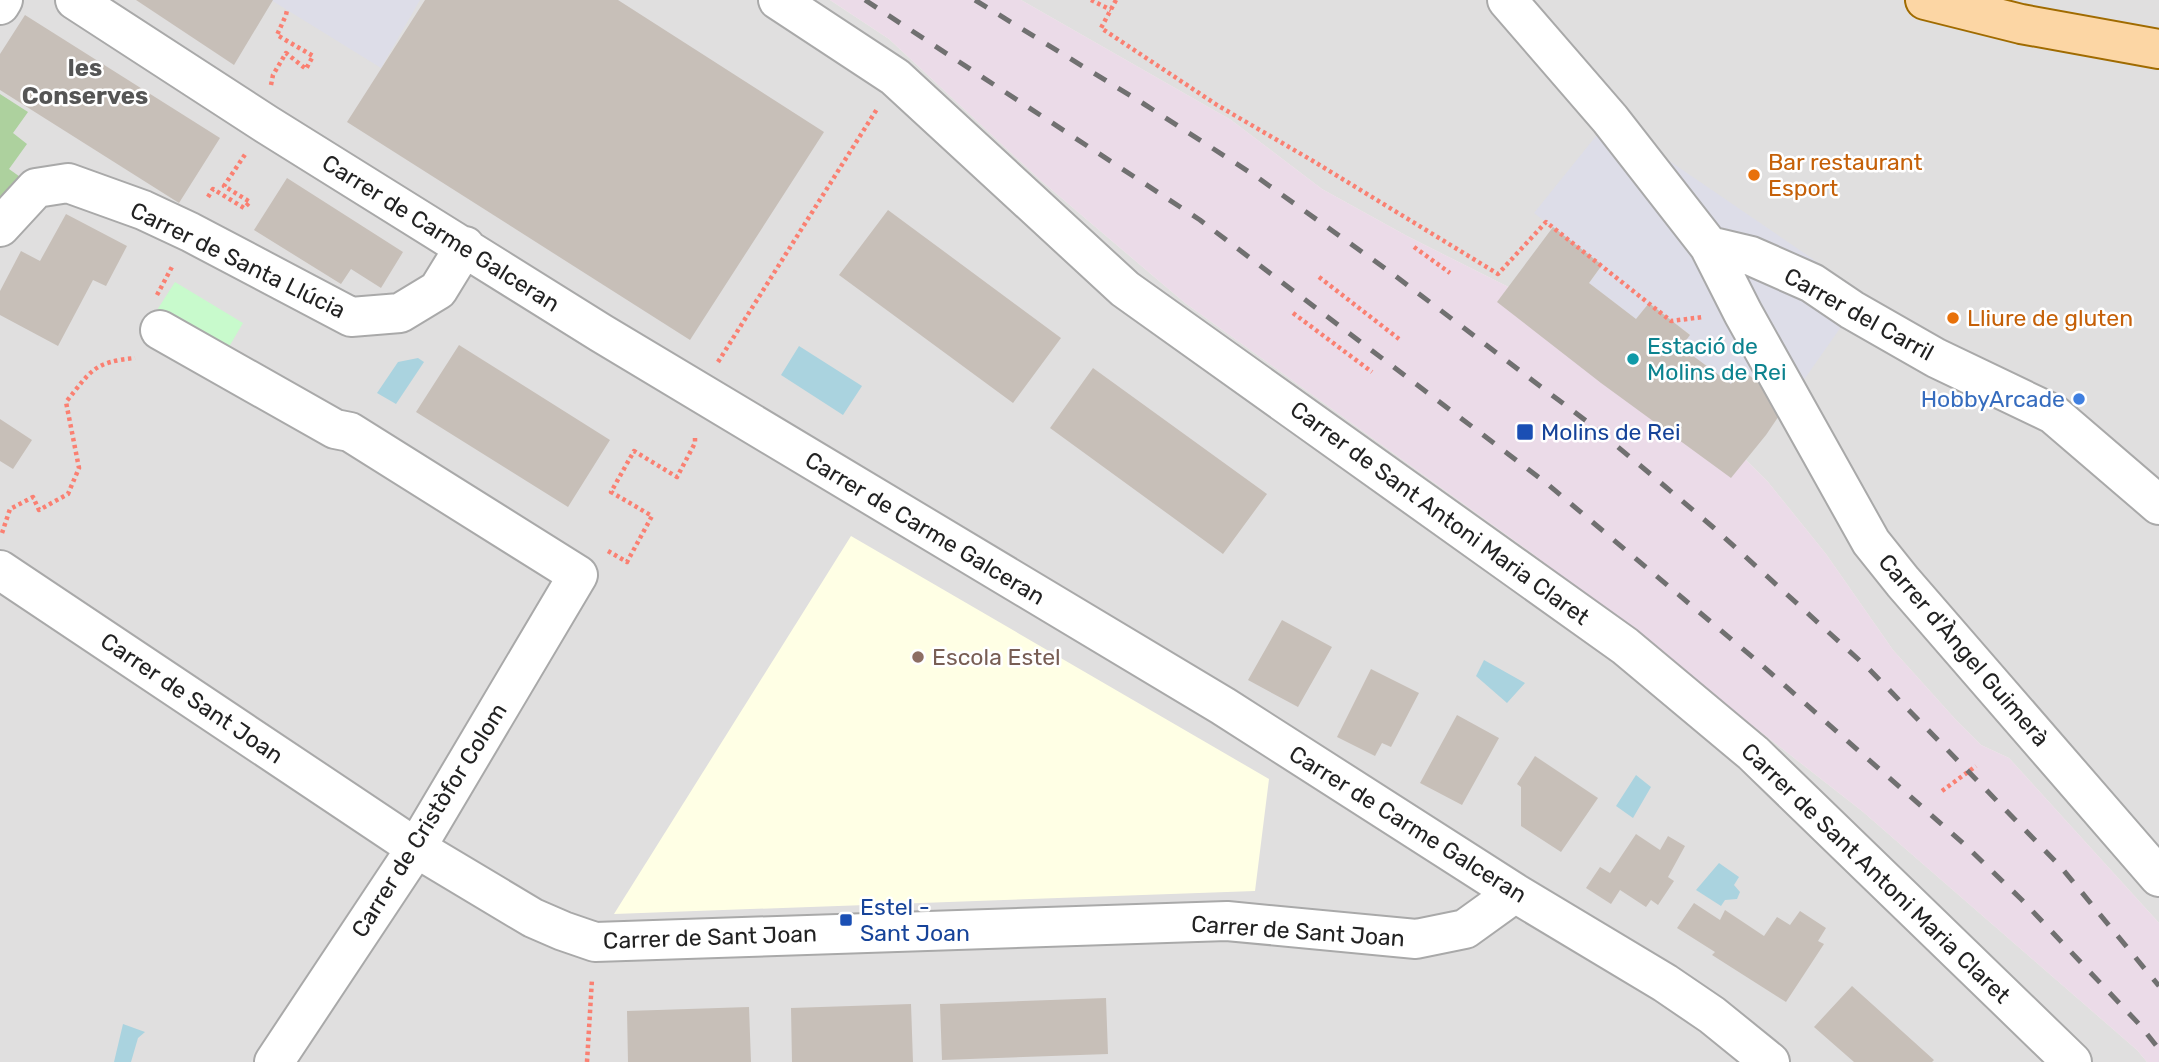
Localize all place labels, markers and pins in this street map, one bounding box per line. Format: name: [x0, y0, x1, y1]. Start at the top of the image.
place label: Bar restaurant Esport: [1768, 148, 1923, 202]
marker: Bar restaurant Esport: [1746, 167, 1762, 183]
place label: Lliure de gluten: [1967, 304, 2133, 332]
marker: Lliure de gluten: [1945, 310, 1961, 326]
place label: Estació de Molins de Rei: [1647, 332, 1787, 386]
marker: Estació de Molins de Rei: [1625, 351, 1641, 367]
place label: HobbyArcade: [1921, 385, 2065, 413]
marker: HobbyArcade: [2071, 391, 2087, 407]
place label: Molins de Rei: [1541, 418, 1681, 446]
marker: Molins de Rei: [1515, 422, 1535, 442]
place label: Escola Estel: [932, 643, 1061, 671]
marker: Escola Estel: [910, 649, 926, 665]
place label: Estel - Sant Joan: [860, 893, 970, 947]
marker: Estel - Sant Joan: [838, 912, 854, 928]

